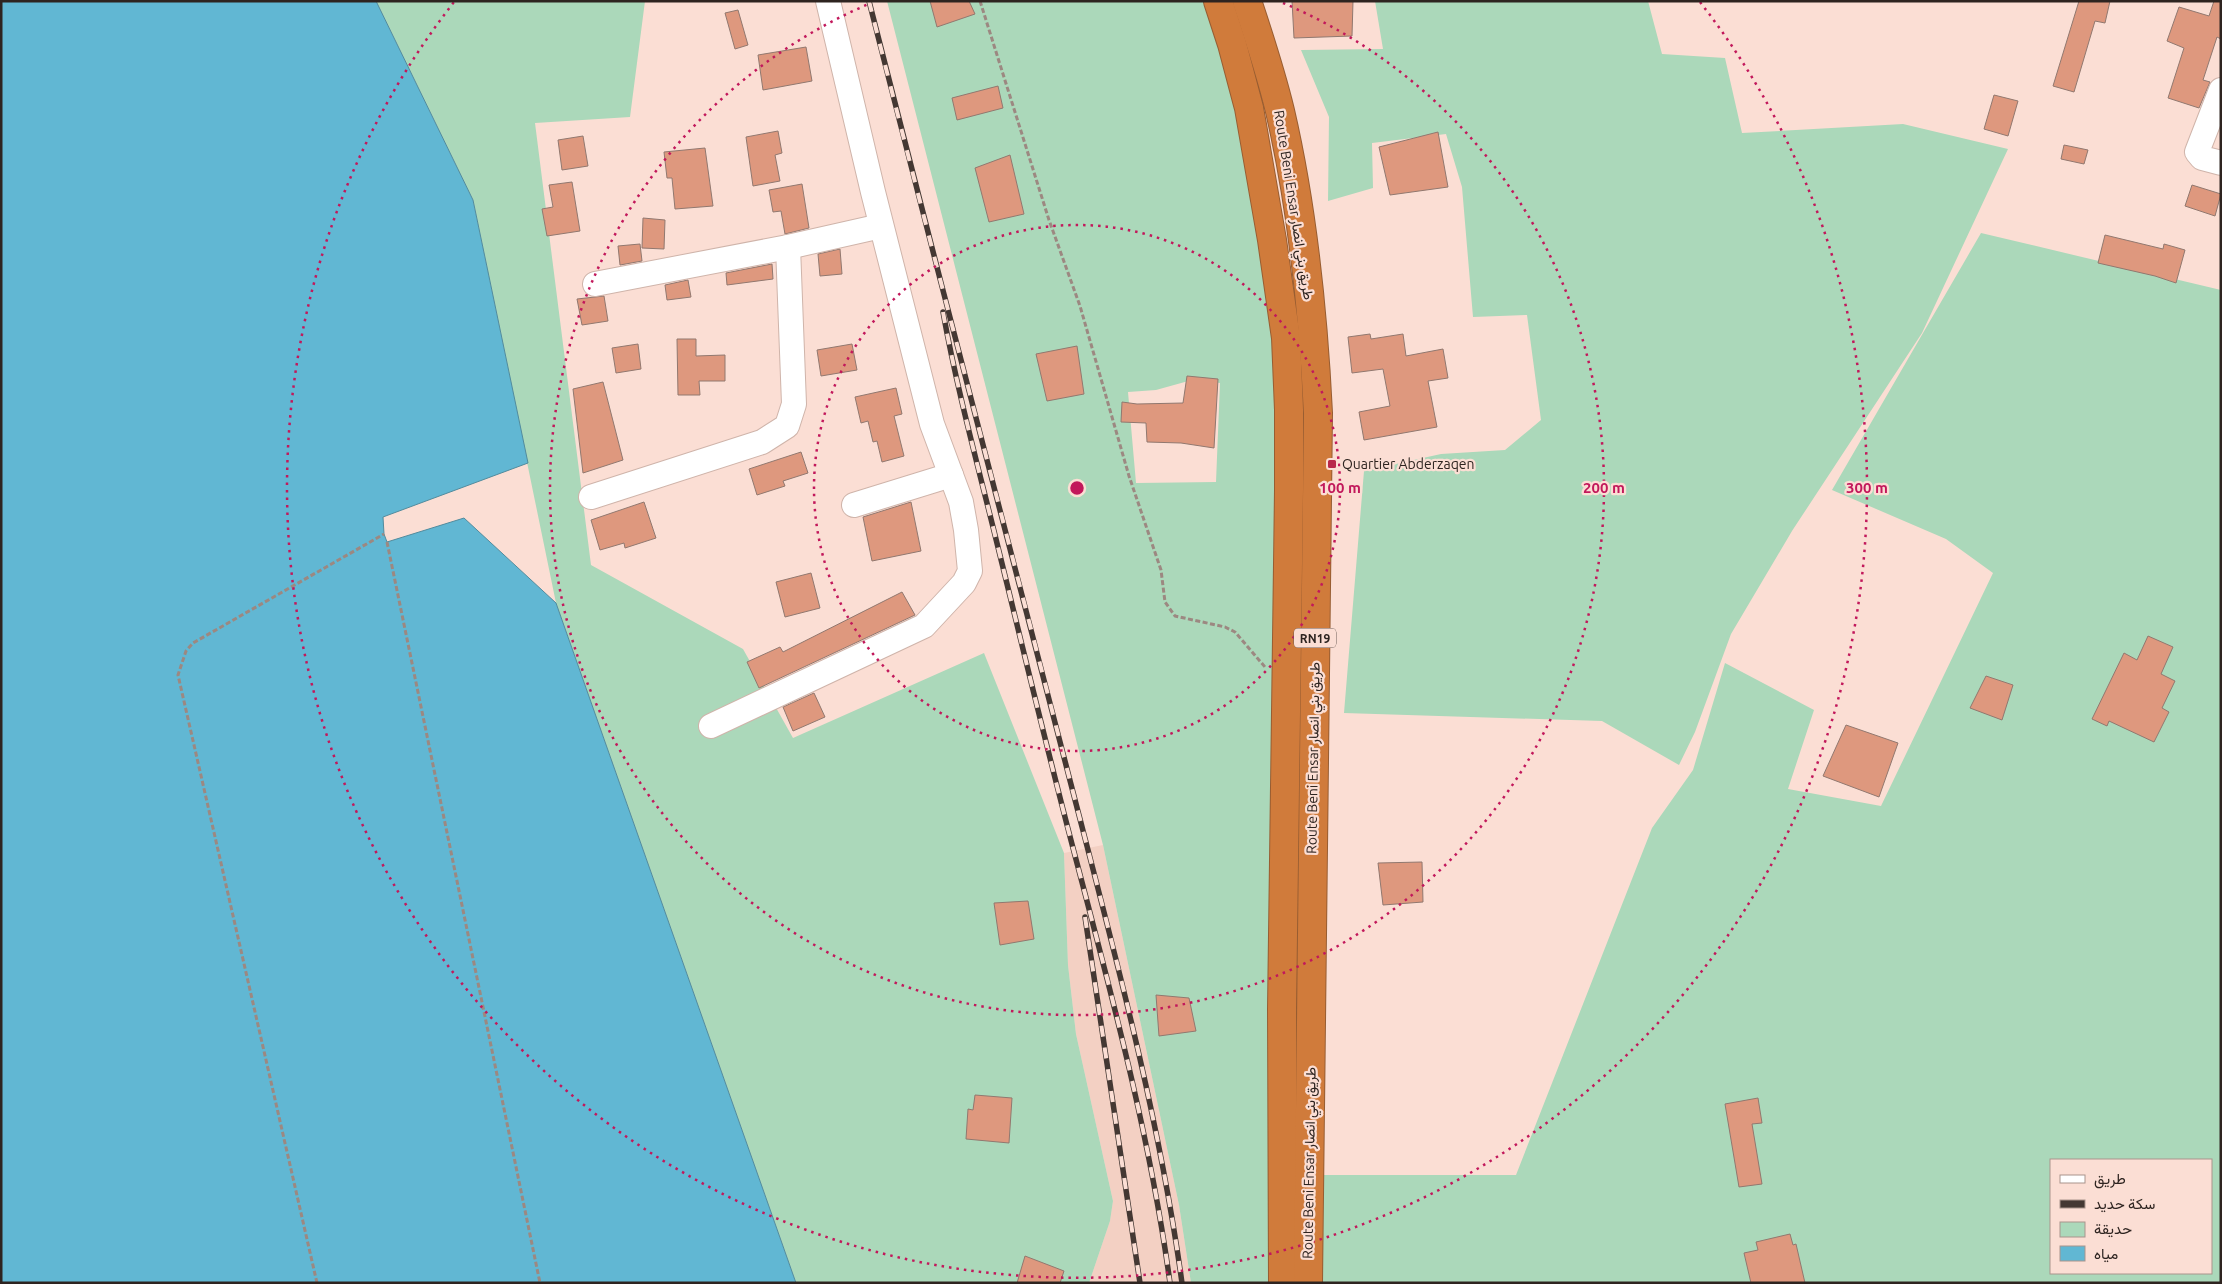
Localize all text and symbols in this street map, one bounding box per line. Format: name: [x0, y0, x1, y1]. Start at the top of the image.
street label: Route Beni Ensar طريق بني انصار: [1267, 109, 1317, 302]
place label: Quartier Abderzaqen: [1342, 456, 1475, 472]
marker: Quartier Abderzaqen: [1326, 458, 1338, 470]
centre of rings: [1068, 479, 1086, 497]
text: 100 m: [1319, 479, 1361, 496]
text: 200 m: [1583, 479, 1625, 496]
text: 300 m: [1846, 479, 1888, 496]
road number: RN19: [1294, 628, 1336, 648]
street label: Route Beni Ensar طريق بني انصار: [1303, 662, 1327, 854]
street label: Route Beni Ensar طريق بني انصار: [1299, 1067, 1323, 1259]
legend: [2050, 1159, 2212, 1274]
text: طريق: [2094, 1170, 2126, 1189]
text: سكة حديد: [2094, 1195, 2156, 1213]
text: حديقة: [2094, 1220, 2132, 1238]
text: مياه: [2094, 1245, 2118, 1263]

